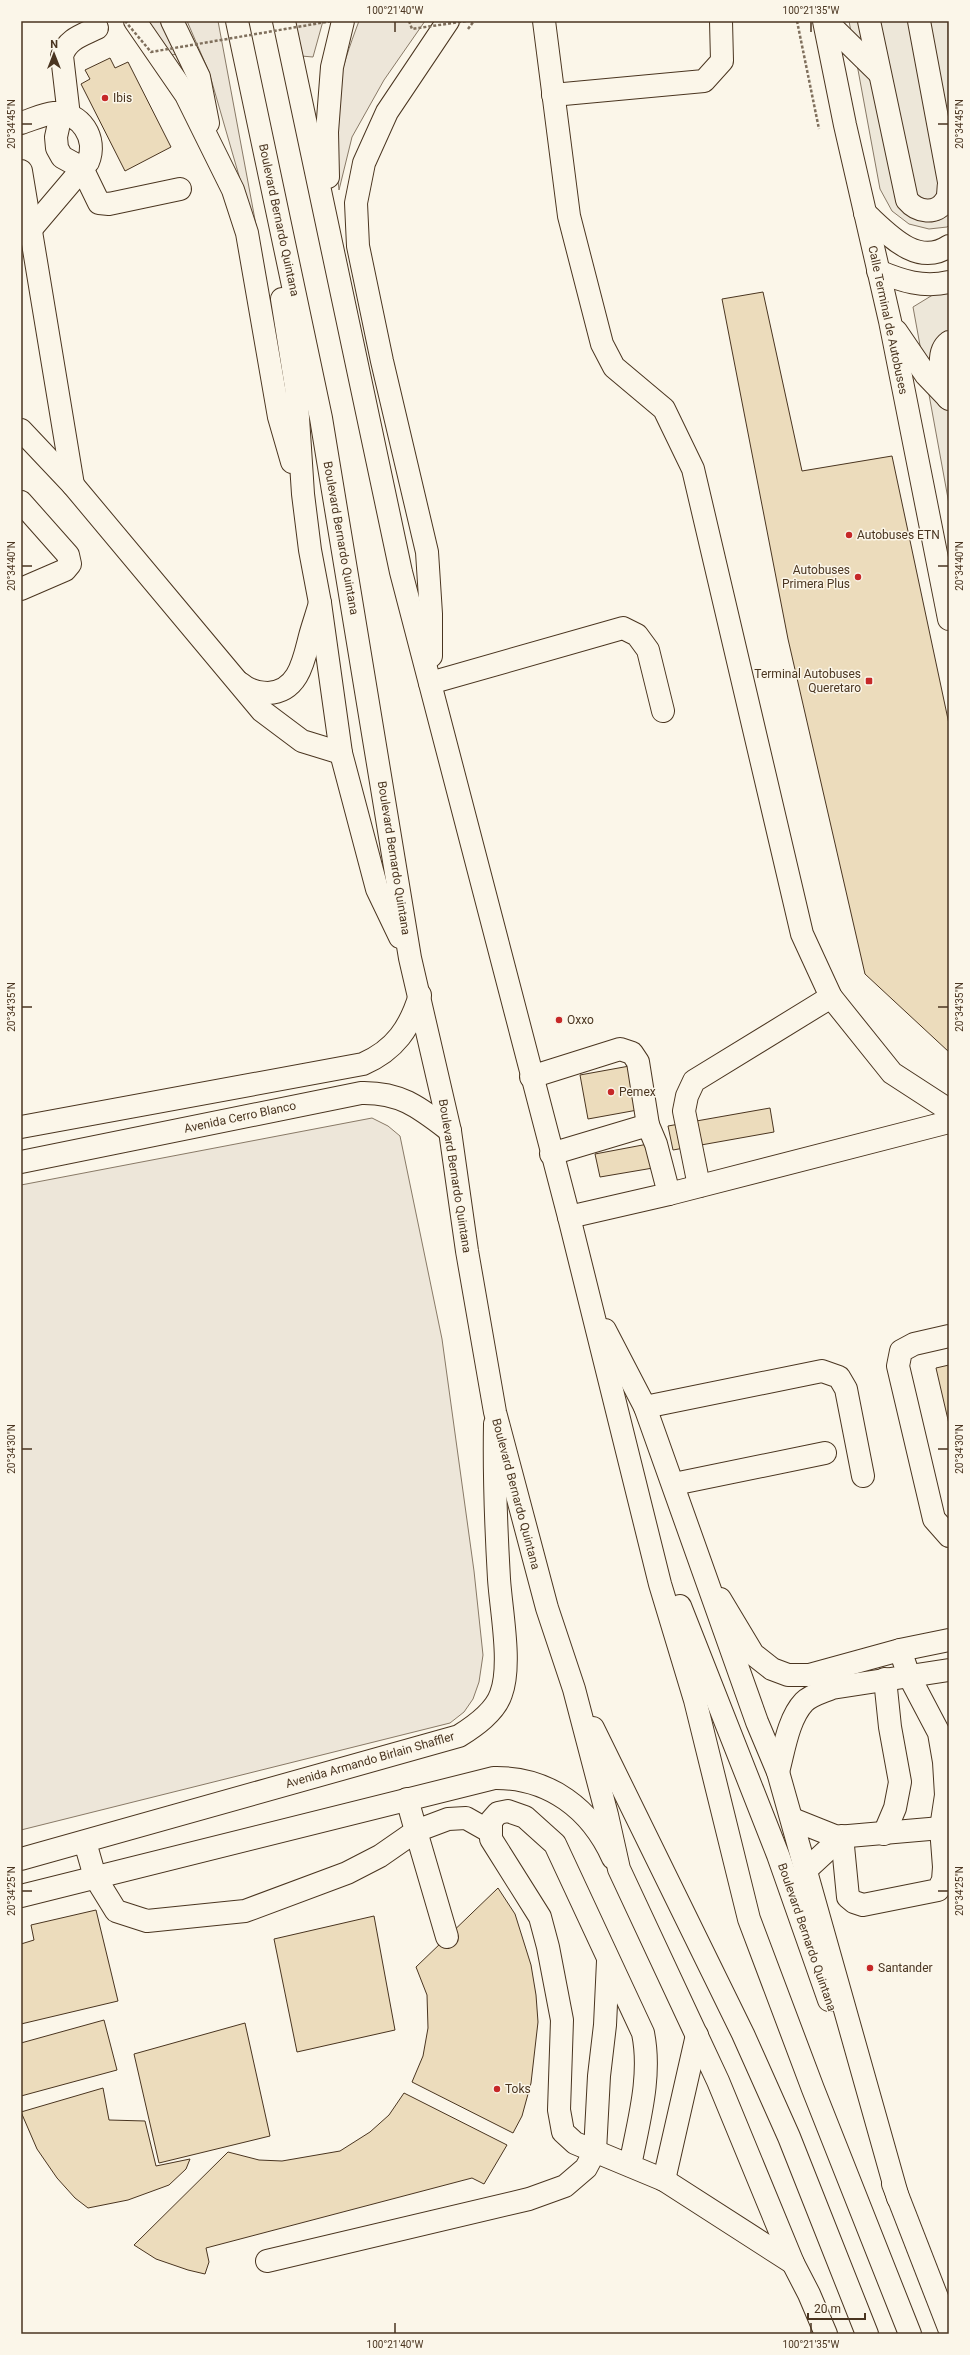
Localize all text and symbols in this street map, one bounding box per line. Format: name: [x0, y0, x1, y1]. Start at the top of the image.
text: 100°21'40"W: [367, 5, 424, 16]
text: 100°21'35"W: [783, 5, 840, 16]
north arrow: [34, 34, 74, 74]
text: N: [50, 38, 58, 51]
place label: Ibis: [113, 91, 132, 105]
marker: Ibis: [100, 93, 110, 103]
text: 20°34'45"N: [6, 99, 17, 149]
text: 20°34'45"N: [954, 99, 965, 149]
street label: Boulevard Bernardo Quintana: [256, 142, 302, 298]
street label: Calle Terminal de Autobuses: [865, 244, 911, 396]
street label: Boulevard Bernardo Quintana: [321, 460, 361, 616]
place label: Autobuses ETN: [857, 528, 940, 542]
marker: Autobuses ETN: [844, 530, 854, 540]
text: 20°34'40"N: [6, 541, 17, 591]
text: 20°34'40"N: [954, 541, 965, 591]
place label: Autobuses Primera Plus: [782, 563, 850, 591]
marker: Autobuses Primera Plus: [853, 572, 863, 582]
place label: Terminal Autobuses Queretaro: [754, 667, 861, 695]
marker: Terminal Autobuses Queretaro: [864, 676, 874, 686]
street label: Boulevard Bernardo Quintana: [375, 780, 413, 936]
text: 20°34'35"N: [6, 982, 17, 1032]
text: 20°34'35"N: [954, 982, 965, 1032]
place label: Oxxo: [567, 1013, 594, 1027]
marker: Oxxo: [554, 1015, 564, 1025]
place label: Pemex: [619, 1085, 656, 1099]
marker: Pemex: [606, 1087, 616, 1097]
street label: Avenida Cerro Blanco: [183, 1098, 297, 1136]
street label: Boulevard Bernardo Quintana: [436, 1098, 474, 1254]
street label: Boulevard Bernardo Quintana: [489, 1417, 543, 1571]
text: 20°34'30"N: [6, 1424, 17, 1474]
text: 20°34'30"N: [954, 1424, 965, 1474]
street label: Avenida Armando Birlain Shaffler: [284, 1729, 456, 1791]
street label: Boulevard Bernardo Quintana: [775, 1861, 839, 2013]
text: 20°34'25"N: [6, 1866, 17, 1916]
text: 20°34'25"N: [954, 1866, 965, 1916]
place label: Santander: [878, 1961, 933, 1975]
marker: Santander: [865, 1963, 875, 1973]
place label: Toks: [505, 2082, 531, 2096]
marker: Toks: [492, 2084, 502, 2094]
scale bar: [808, 2295, 865, 2321]
text: 20 m: [814, 2302, 841, 2316]
text: 100°21'40"W: [367, 2339, 424, 2350]
text: 100°21'35"W: [783, 2339, 840, 2350]

